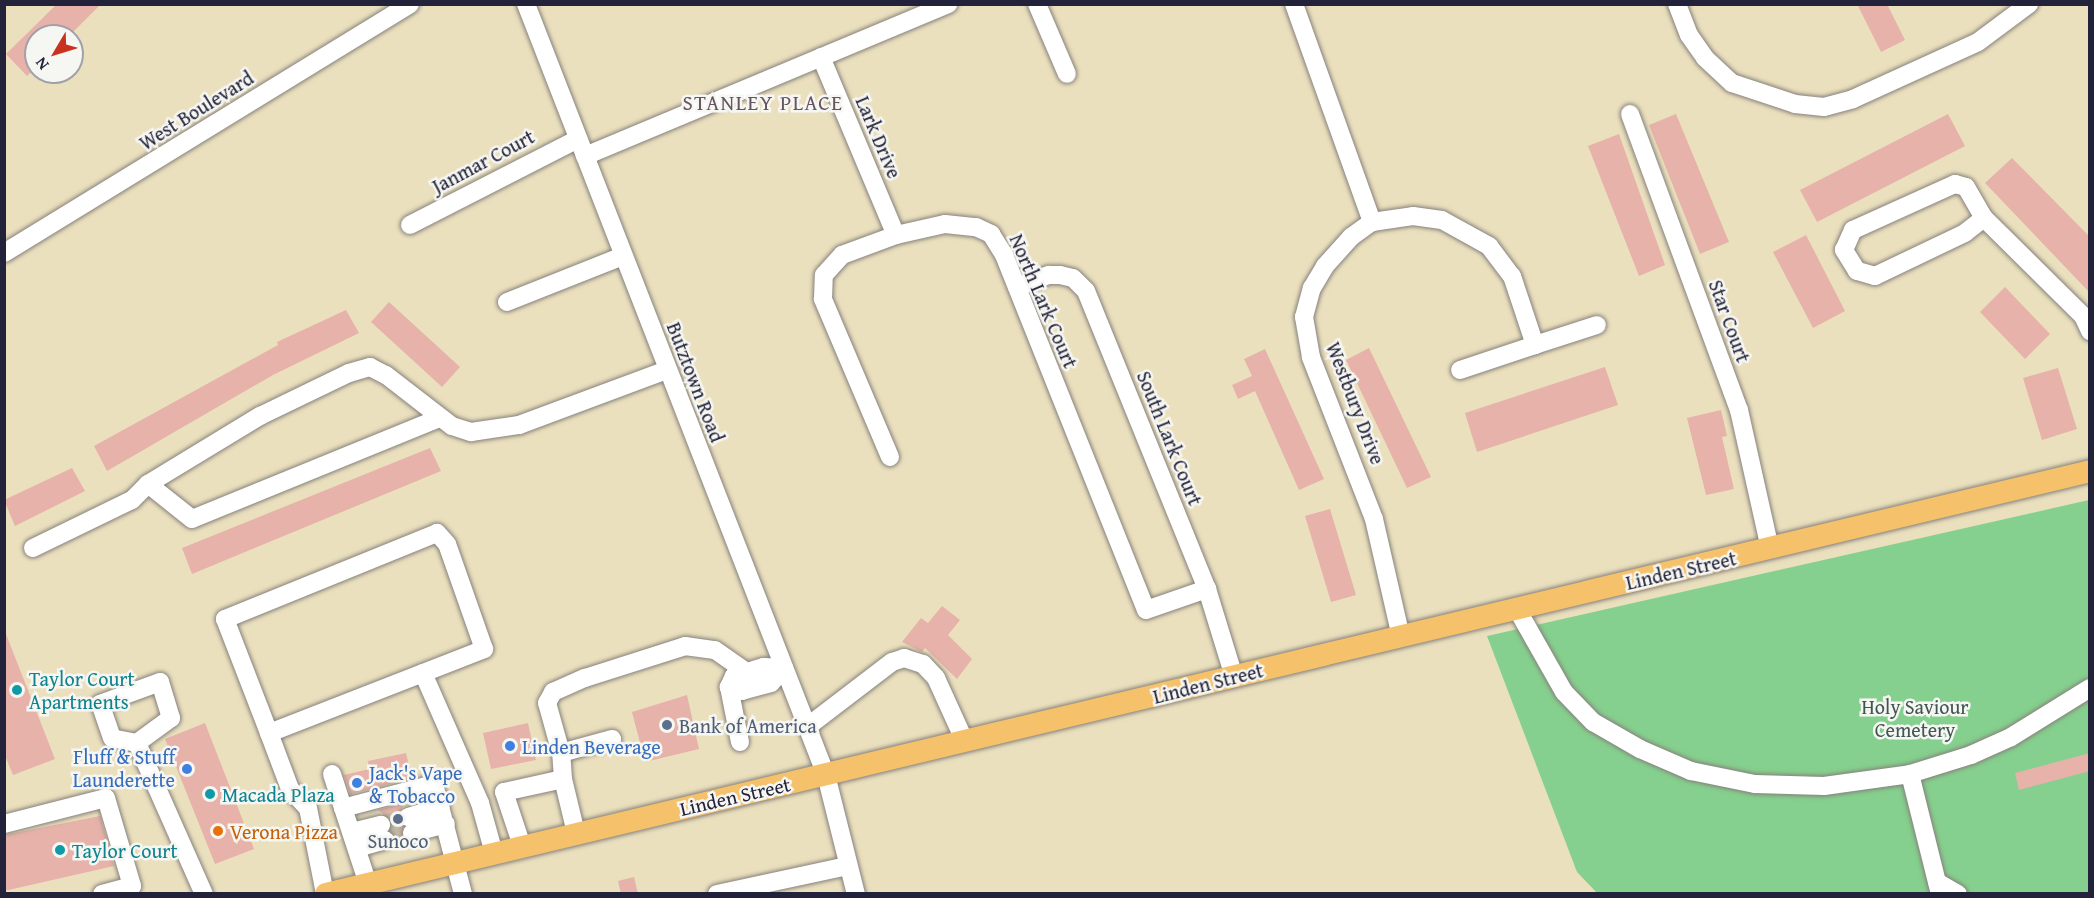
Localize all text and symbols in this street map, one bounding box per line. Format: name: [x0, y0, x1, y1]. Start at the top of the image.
north arrow: [24, 24, 84, 84]
text: N: [29, 52, 54, 75]
street label: West Boulevard: [134, 65, 258, 155]
district label: STANLEY PLACE: [683, 90, 843, 116]
street label: Lark Drive: [851, 92, 907, 182]
street label: Janmar Court: [428, 124, 538, 198]
street label: North Lark Court: [1005, 230, 1083, 372]
street label: Star Court: [1704, 276, 1756, 366]
street label: Butztown Road: [662, 319, 730, 445]
street label: Westbury Drive: [1322, 338, 1390, 468]
street label: South Lark Court: [1132, 367, 1208, 509]
street label: Linden Street: [1623, 546, 1739, 594]
street label: Linden Street: [1150, 658, 1266, 708]
place label: Taylor Court Apartments: [29, 666, 135, 713]
marker: Taylor Court Apartments: [10, 683, 24, 697]
park label: Holy Saviour Cemetery: [1861, 695, 1969, 742]
place label: Bank of America: [679, 713, 817, 737]
marker: Bank of America: [660, 718, 674, 732]
place label: Linden Beverage: [522, 734, 661, 758]
marker: Linden Beverage: [503, 739, 517, 753]
place label: Fluff & Stuff Launderette: [73, 745, 175, 792]
place label: Jack's Vape & Tobacco: [369, 760, 463, 807]
marker: Fluff & Stuff Launderette: [180, 762, 194, 776]
street label: Linden Street: [677, 772, 793, 820]
marker: Jack's Vape & Tobacco: [350, 776, 364, 790]
place label: Macada Plaza: [222, 782, 335, 806]
marker: Macada Plaza: [203, 787, 217, 801]
marker: Sunoco: [391, 812, 405, 826]
place label: Verona Pizza: [230, 819, 338, 843]
marker: Verona Pizza: [211, 824, 225, 838]
place label: Sunoco: [367, 828, 429, 852]
place label: Taylor Court: [72, 838, 178, 862]
marker: Taylor Court: [53, 843, 67, 857]

